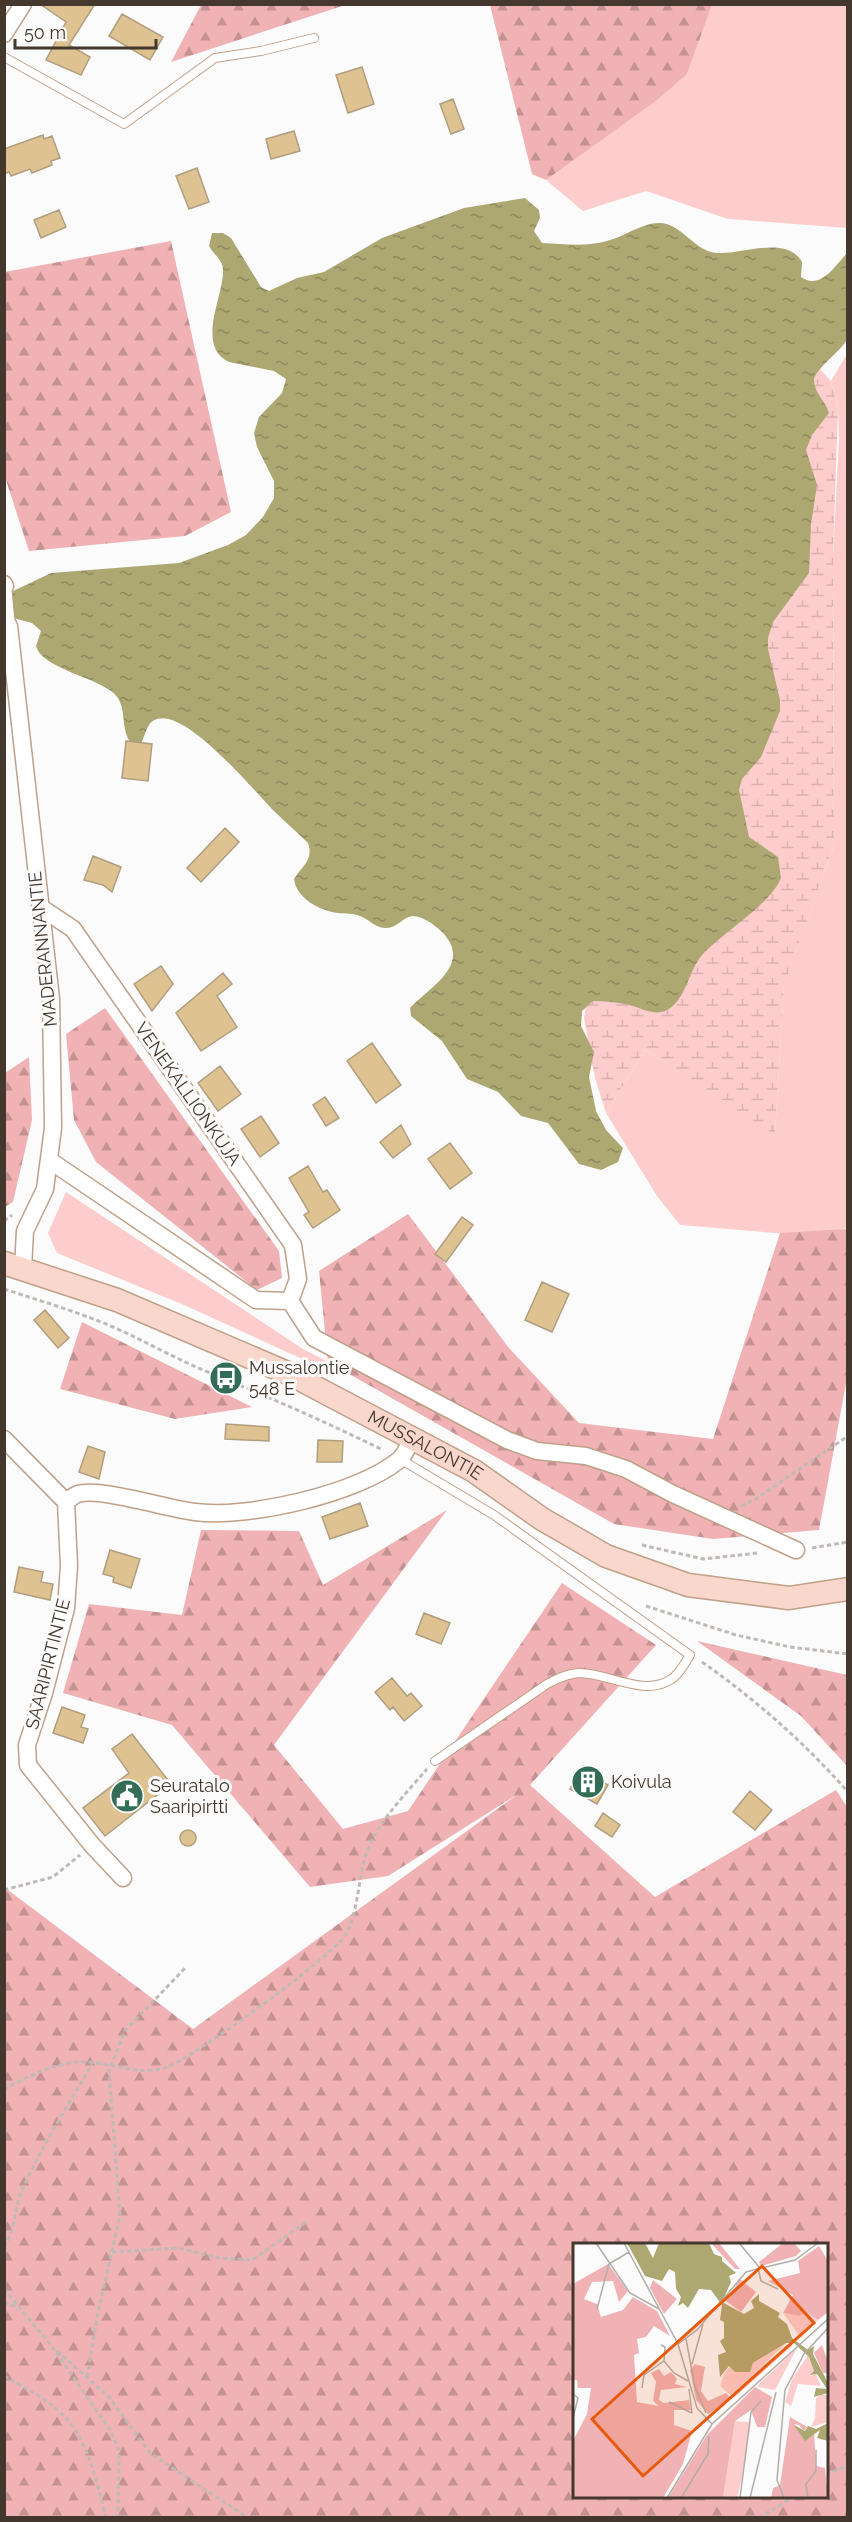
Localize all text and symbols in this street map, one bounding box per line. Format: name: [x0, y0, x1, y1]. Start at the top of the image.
scale bar: [15, 12, 156, 50]
text: 50 m: [24, 22, 66, 43]
street label: MADERANNANTIE: [24, 870, 61, 1028]
street label: VENEKALLIONKUJA: [131, 1018, 246, 1169]
place label: Mussalontie 548 E: [249, 1357, 350, 1399]
bus stop icon: Mussalontie 548 E: [208, 1360, 244, 1396]
street label: MUSSALONTIE: [364, 1406, 487, 1484]
street label: SAARIPIRTINTIE: [21, 1596, 74, 1732]
building icon: Koivula: [570, 1764, 606, 1800]
place label: Koivula: [611, 1771, 672, 1792]
place label: Seuratalo Saaripirtti: [150, 1775, 230, 1817]
public building icon: Seuratalo Saaripirtti: [109, 1778, 145, 1814]
inset map: [573, 2243, 828, 2498]

